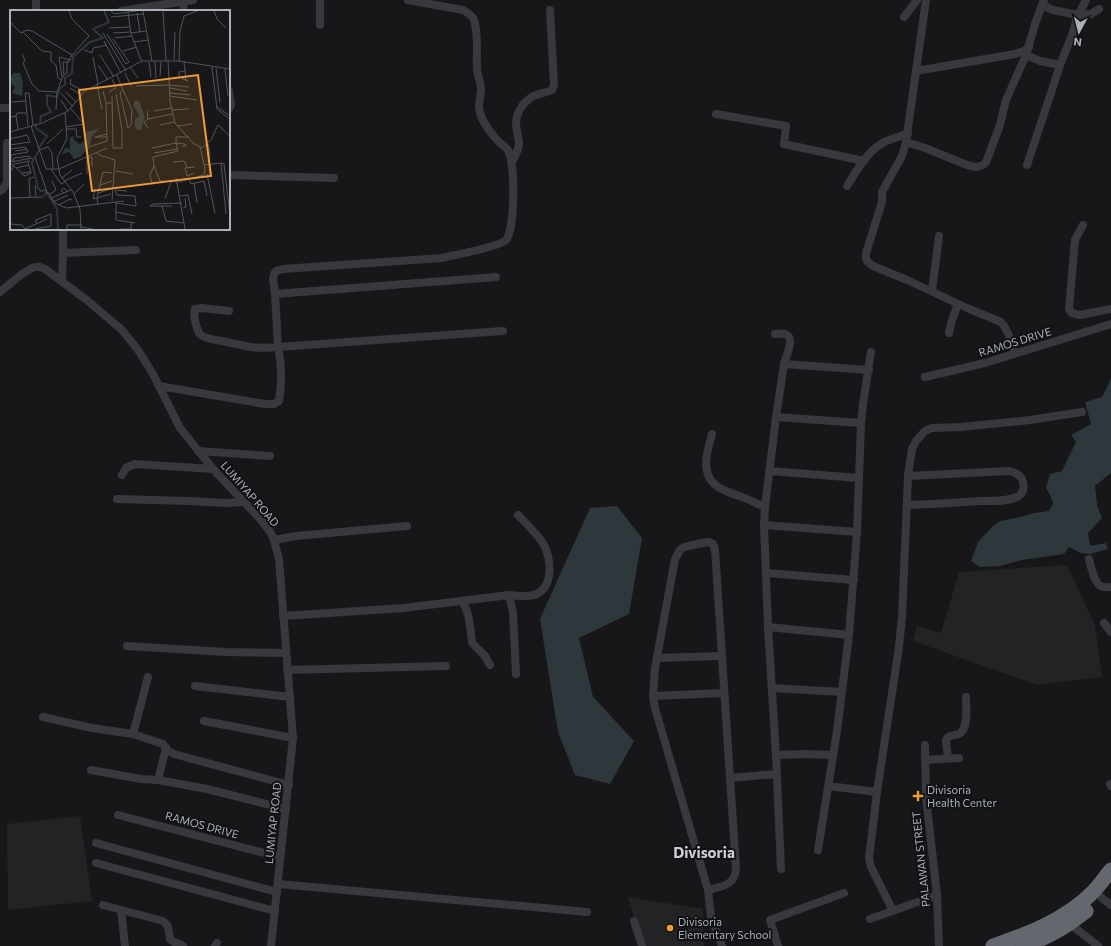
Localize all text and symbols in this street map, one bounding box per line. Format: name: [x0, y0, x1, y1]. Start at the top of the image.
inset map: [10, 10, 230, 230]
north arrow: [1059, 12, 1099, 52]
text: N: [1073, 35, 1083, 49]
street label: RAMOS DRIVE: [977, 324, 1053, 359]
street label: LUMIYAP ROAD: [219, 458, 282, 529]
street label: LUMIYAP ROAD: [262, 781, 283, 864]
place label: Divisoria Health Center: [927, 783, 997, 809]
marker: Divisoria Health Center: [912, 790, 924, 802]
street label: RAMOS DRIVE: [164, 808, 240, 841]
street label: PALAWAN STREET: [909, 811, 932, 908]
district label: Divisoria: [673, 843, 735, 861]
place label: Divisoria Elementary School: [678, 915, 771, 941]
marker: Divisoria Elementary School: [665, 923, 675, 933]

